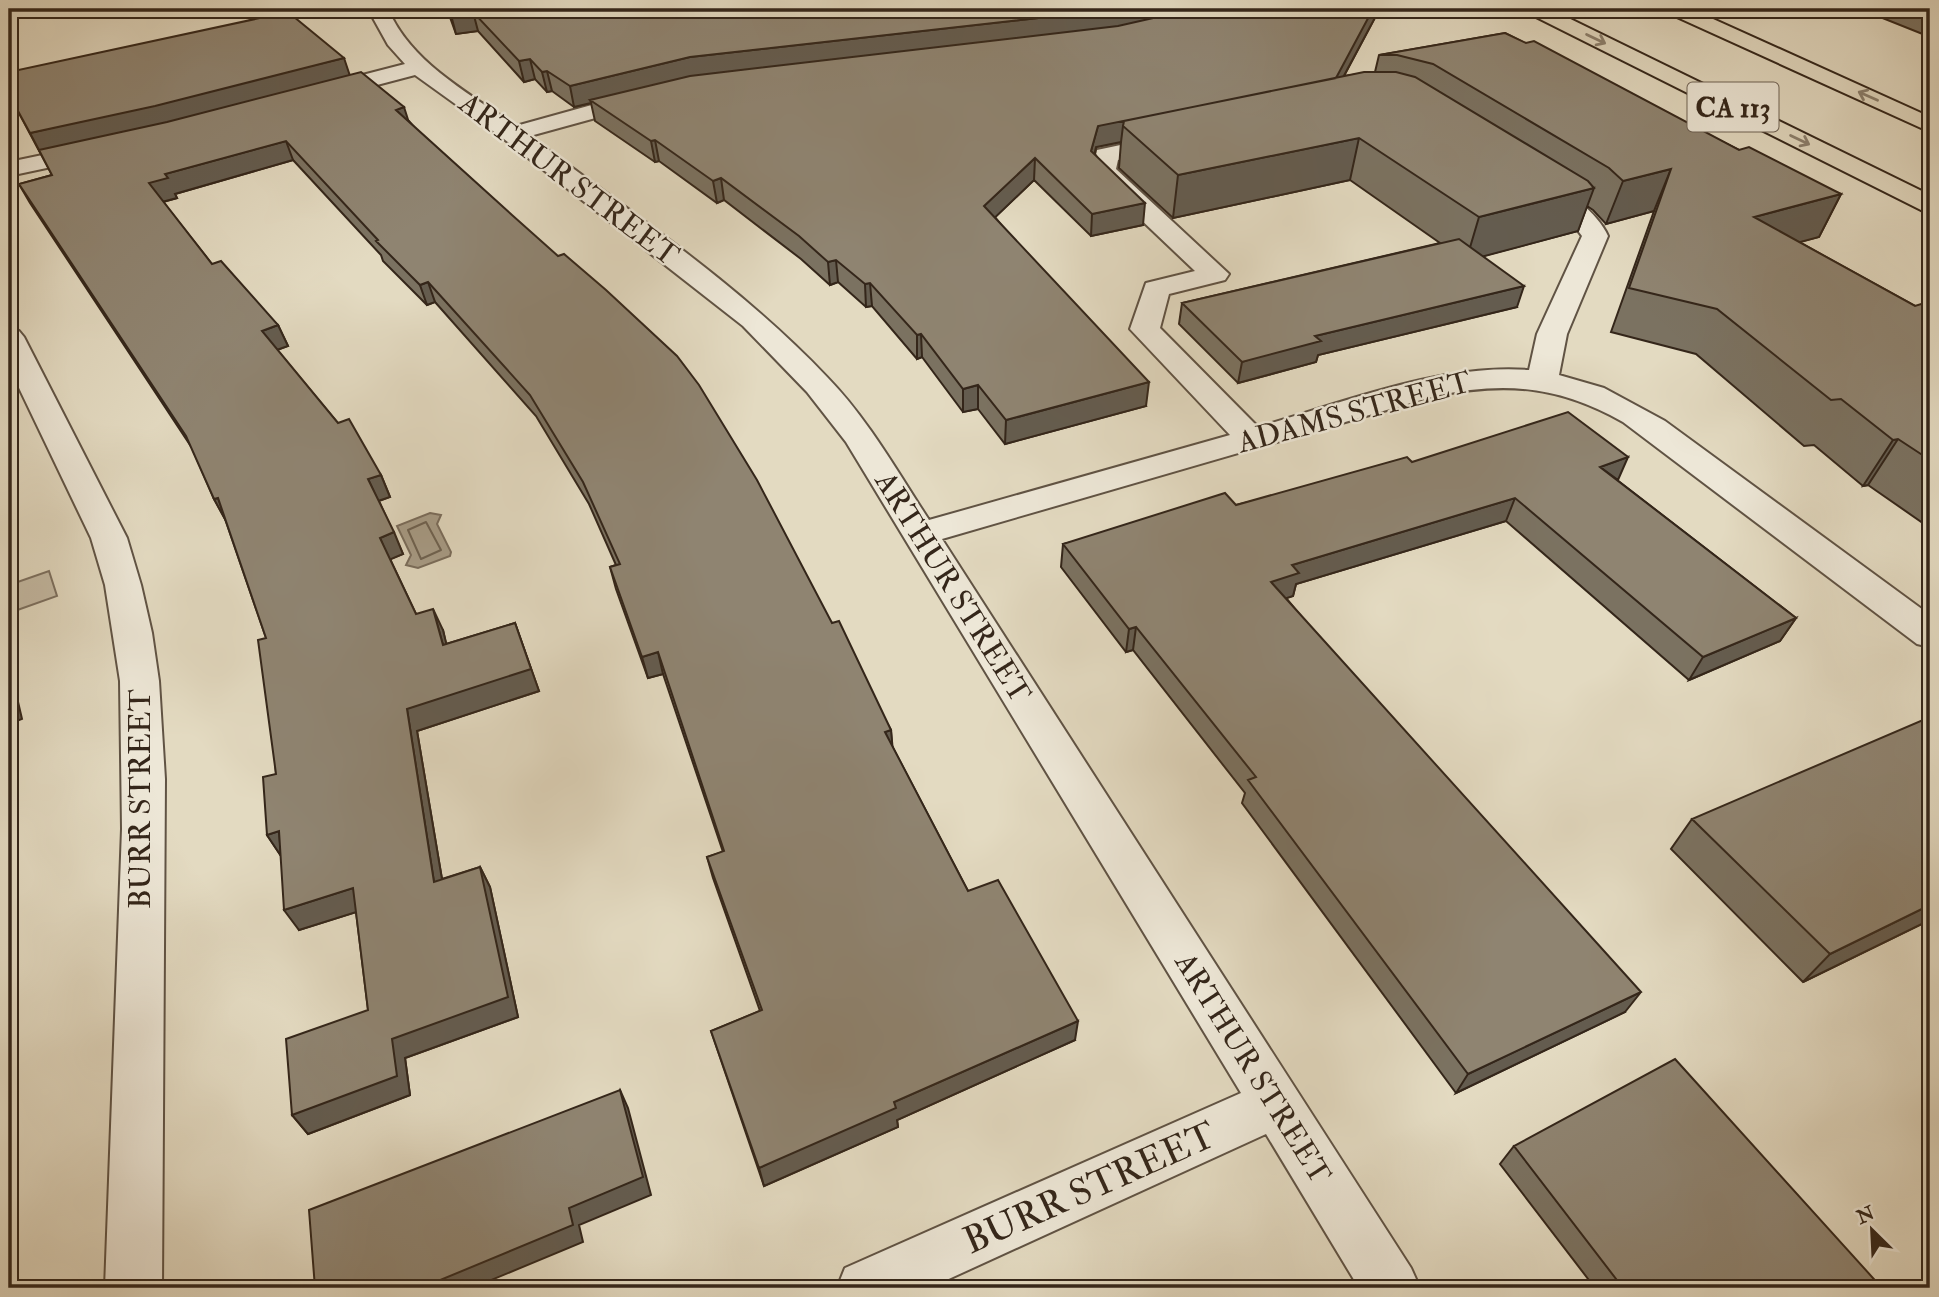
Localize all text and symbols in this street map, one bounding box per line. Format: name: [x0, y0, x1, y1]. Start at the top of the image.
one-way arrow: [1585, 33, 1606, 46]
road number: CA 113: [1688, 82, 1778, 132]
street label: ARTHUR STREET: [451, 84, 686, 274]
one-way arrow: [1858, 89, 1879, 102]
one-way arrow: [1789, 134, 1810, 147]
street label: ADAMS STREET: [1232, 364, 1475, 462]
street label: ARTHUR STREET: [866, 464, 1039, 710]
street label: BURR STREET: [122, 689, 159, 909]
street label: ARTHUR STREET: [1166, 945, 1339, 1191]
street label: BURR STREET: [956, 1112, 1223, 1265]
north arrow: [1838, 1196, 1908, 1266]
text: N: [1852, 1201, 1879, 1230]

